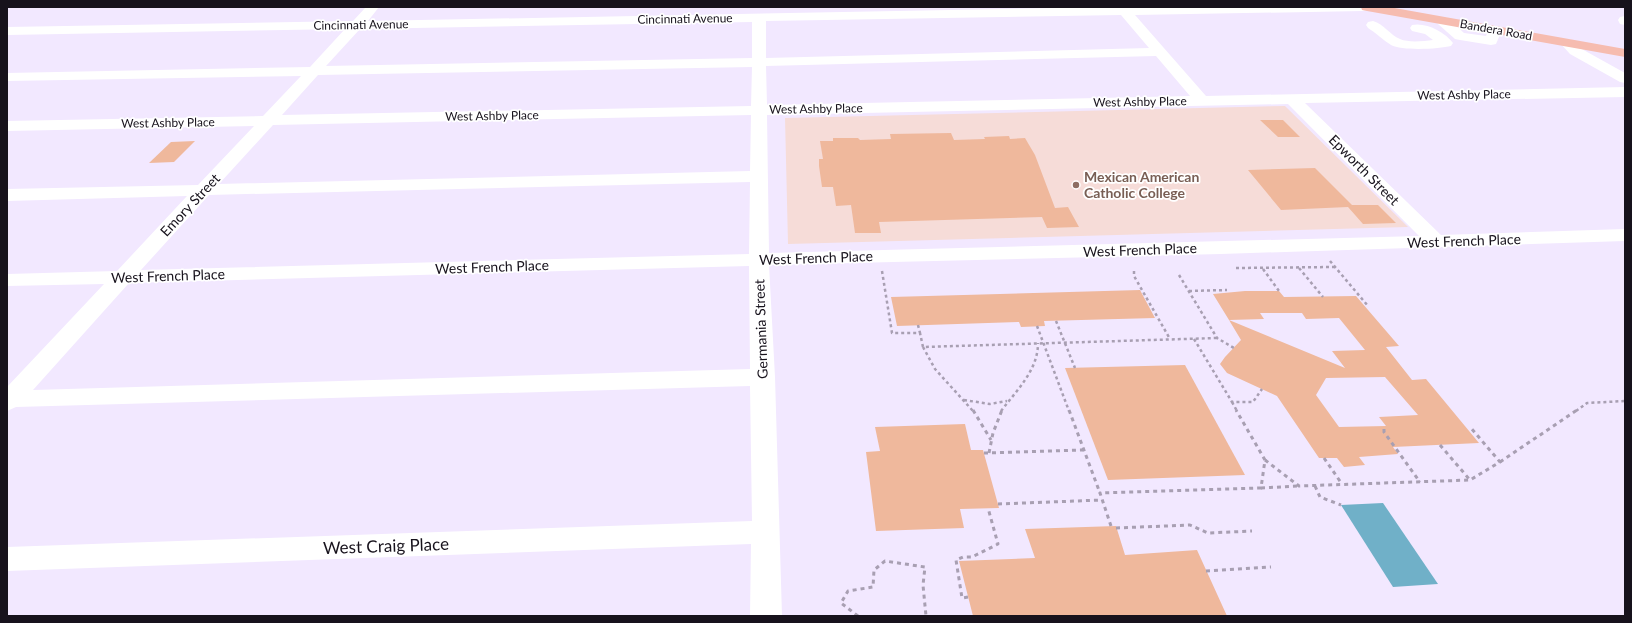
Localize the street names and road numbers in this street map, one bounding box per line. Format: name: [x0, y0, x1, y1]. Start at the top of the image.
street label: Cincinnati Avenue: [637, 10, 733, 27]
street label: Cincinnati Avenue: [313, 16, 409, 33]
street label: Bandera Road: [1459, 16, 1533, 43]
street label: West Ashby Place: [1417, 86, 1511, 103]
street label: West Ashby Place: [1093, 93, 1187, 110]
street label: West Ashby Place: [769, 100, 863, 117]
street label: West Ashby Place: [445, 107, 539, 124]
street label: West Ashby Place: [121, 114, 215, 131]
street label: Epworth Street: [1326, 131, 1403, 208]
street label: Emory Street: [156, 170, 223, 240]
street label: West French Place: [1407, 230, 1521, 251]
street label: West French Place: [1083, 239, 1197, 260]
street label: West French Place: [759, 247, 873, 268]
street label: West French Place: [435, 256, 549, 277]
street label: West French Place: [111, 265, 225, 286]
street label: Germania Street: [750, 279, 771, 379]
street label: West Craig Place: [323, 533, 449, 558]

